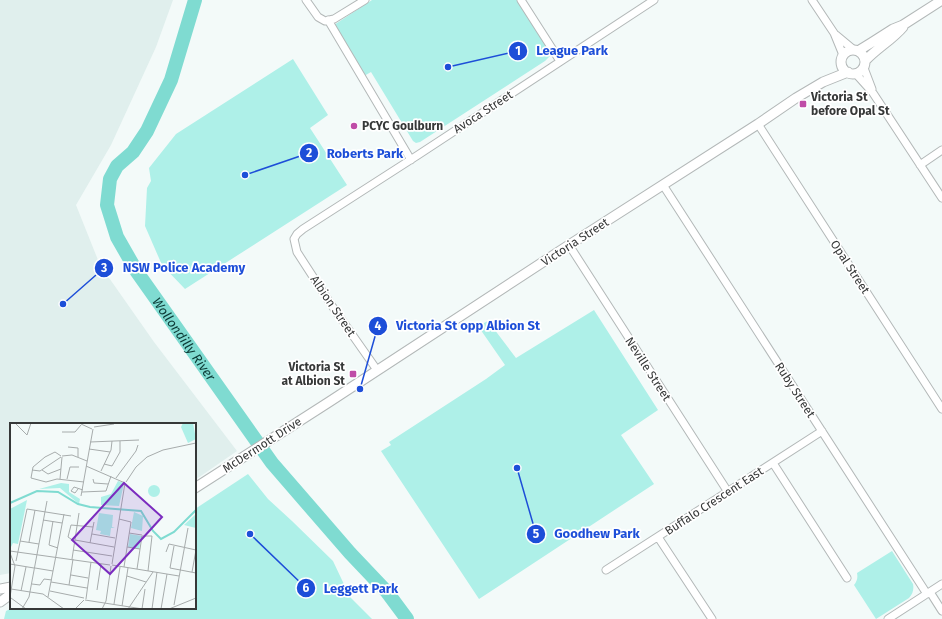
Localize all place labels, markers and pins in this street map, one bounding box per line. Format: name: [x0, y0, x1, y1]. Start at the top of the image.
callout: League Park: [508, 38, 616, 63]
place label: Victoria St before Opal St: [810, 90, 890, 118]
marker: Victoria St before Opal St: [798, 99, 808, 109]
place label: PCYC Goulburn: [362, 119, 443, 133]
marker: PCYC Goulburn: [349, 121, 359, 131]
callout: Roberts Park: [299, 141, 411, 166]
callout: NSW Police Academy: [94, 255, 253, 280]
callout: Victoria St opp Albion St: [368, 313, 548, 338]
place label: Victoria St at Albion St: [281, 360, 345, 388]
marker: Victoria St at Albion St: [348, 369, 358, 379]
callout: Goodhew Park: [526, 521, 647, 546]
callout: Leggett Park: [296, 576, 406, 601]

